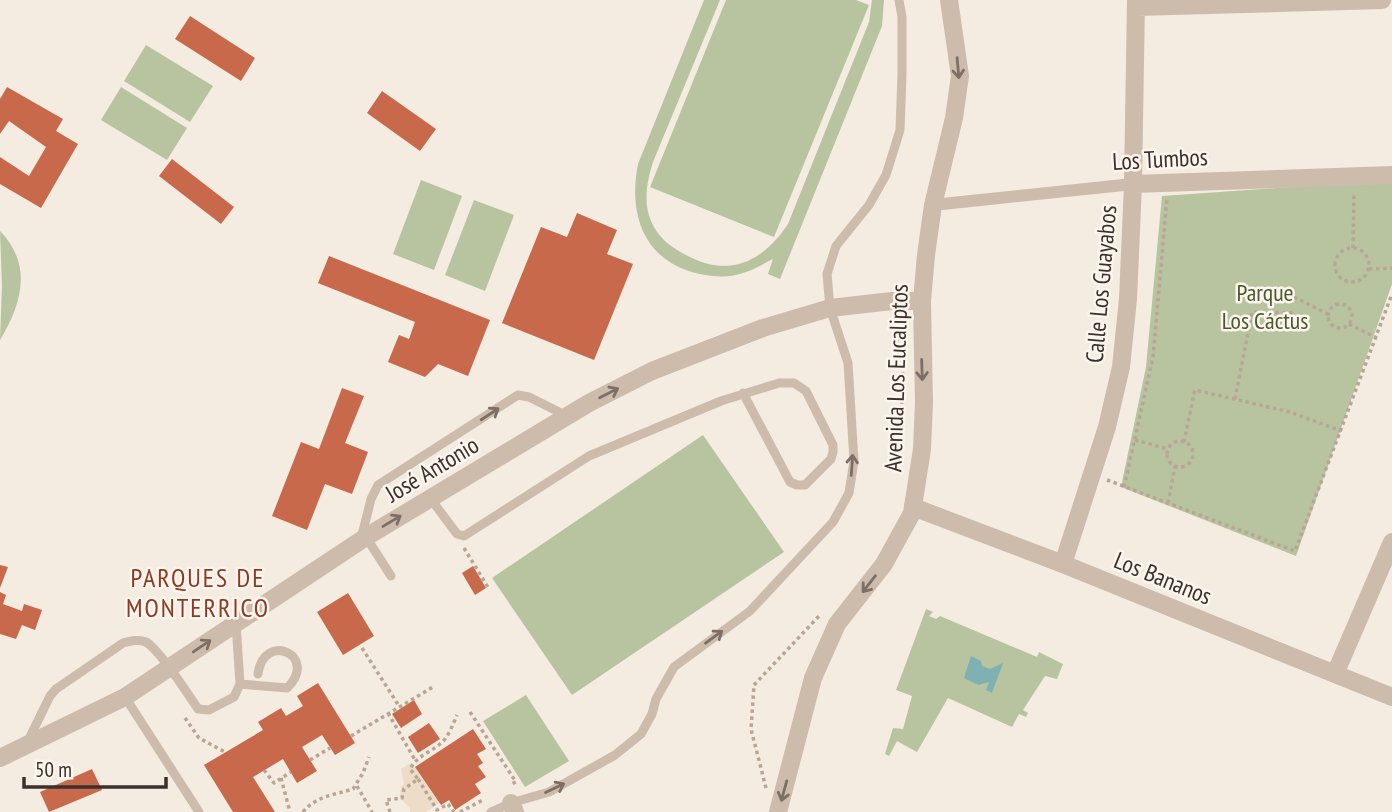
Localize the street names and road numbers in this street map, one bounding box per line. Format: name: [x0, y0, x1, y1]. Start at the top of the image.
street label: Los Tumbos: [1112, 141, 1208, 177]
street label: Calle Los Guayabos: [1079, 204, 1123, 364]
street label: Avenida Los Eucaliptos: [877, 283, 915, 473]
street label: José Antonio: [379, 429, 484, 509]
street label: Los Bananos: [1110, 544, 1216, 612]

